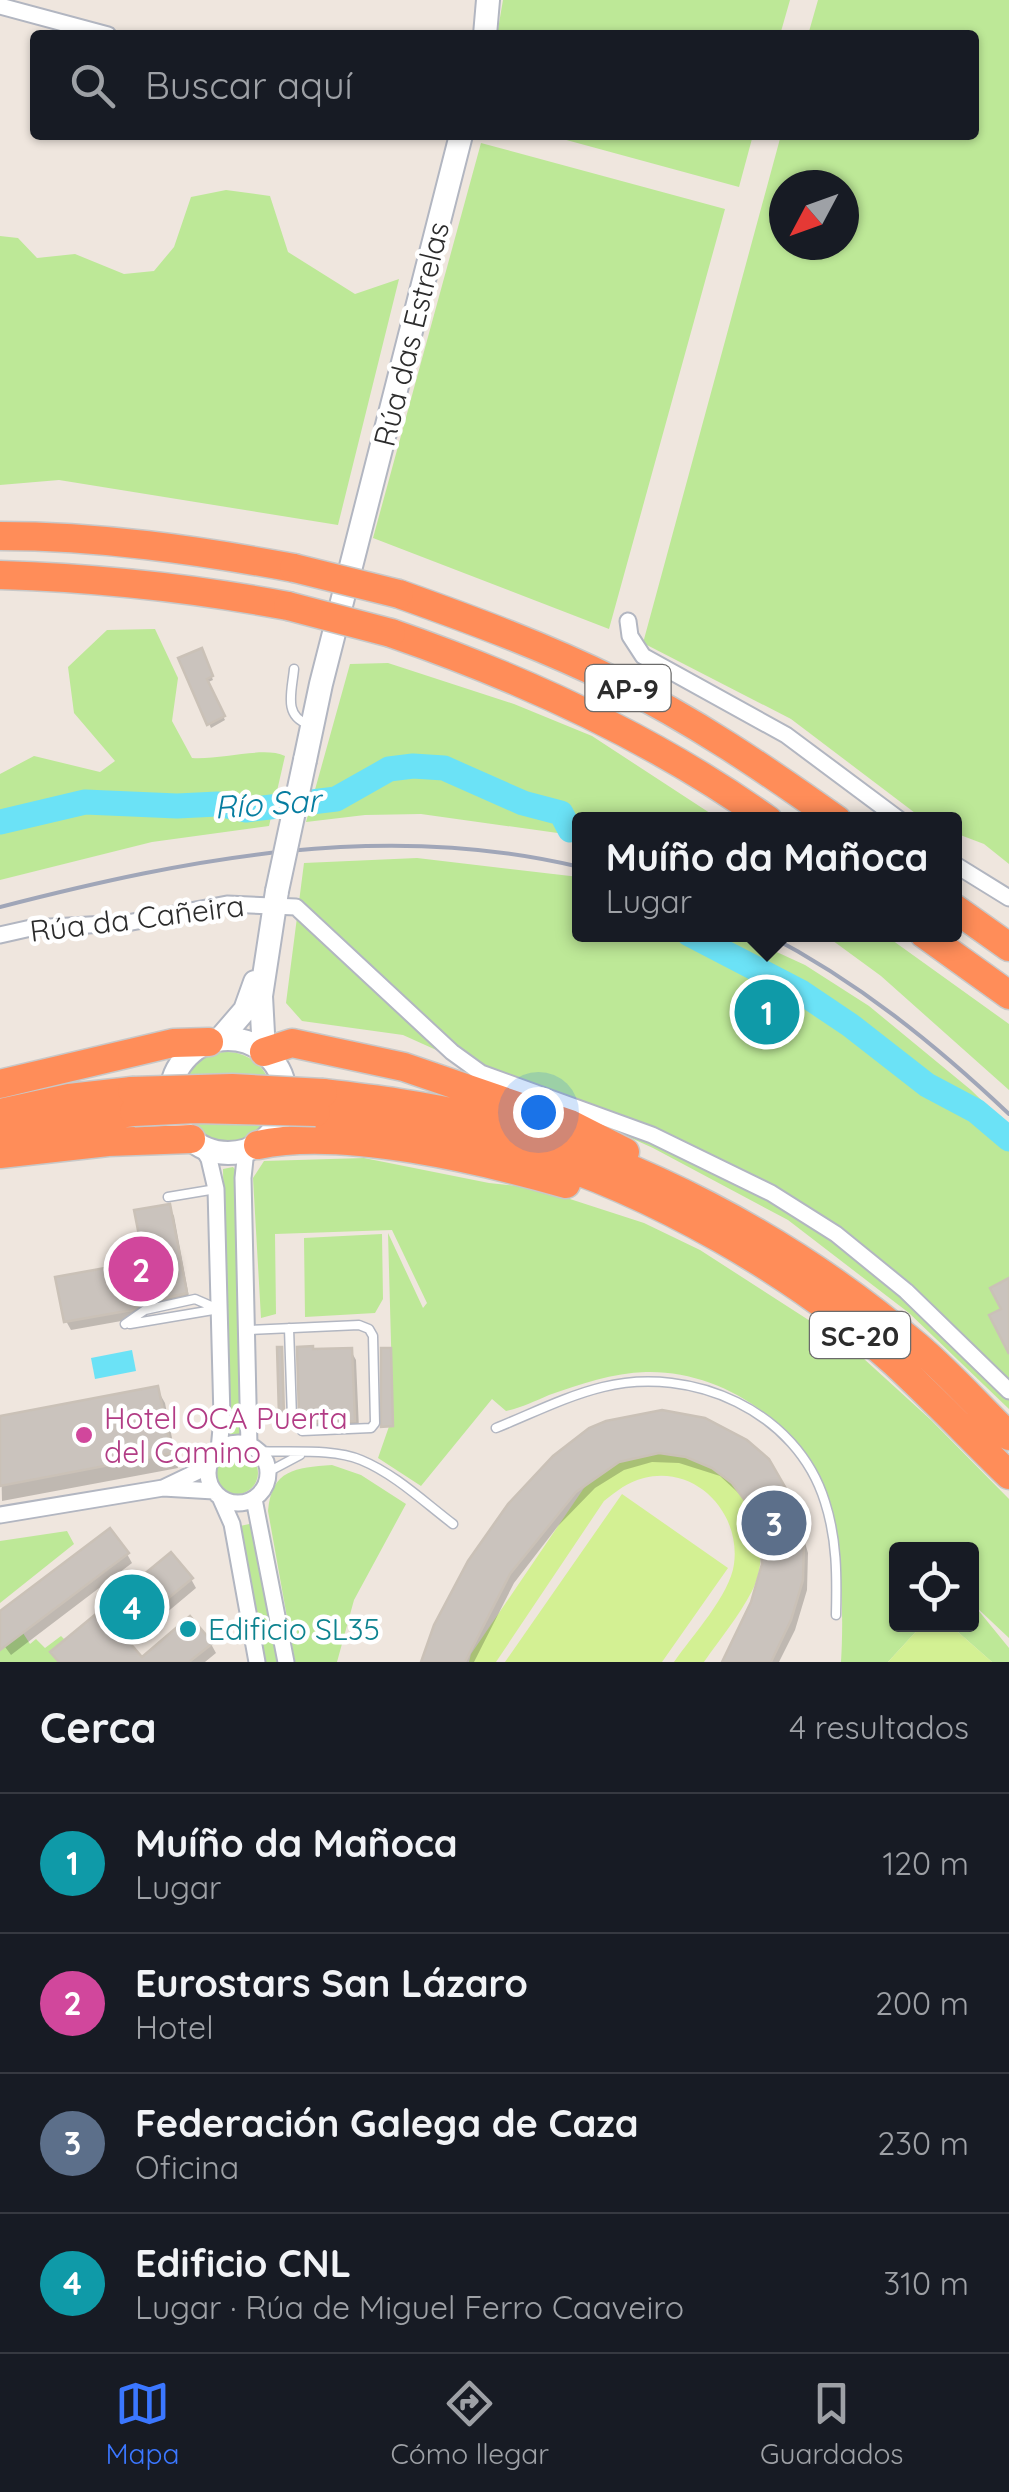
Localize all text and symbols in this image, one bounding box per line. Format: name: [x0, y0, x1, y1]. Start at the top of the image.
search box: [30, 30, 979, 140]
icon: search: [65, 58, 120, 113]
text: Buscar aquí: [145, 61, 353, 109]
north arrow: [769, 170, 859, 260]
street label: Rúa das Estrelas: [365, 218, 457, 450]
road number: AP-9: [586, 665, 670, 711]
water label: Río Sar: [213, 779, 325, 827]
popup: [572, 812, 962, 942]
text: Muíño da Mañoca: [606, 833, 928, 881]
text: Lugar: [606, 881, 692, 921]
street label: Rúa da Cañeira: [28, 886, 246, 950]
pin: 1: [734, 974, 800, 1050]
your location: [513, 1087, 564, 1138]
pin: 2: [108, 1232, 174, 1306]
road number: SC-20: [810, 1312, 910, 1358]
place label: Hotel OCA Puerta del Camino: [104, 1399, 348, 1471]
marker: Hotel OCA Puerta del Camino: [73, 1424, 95, 1446]
pin: 3: [742, 1486, 806, 1560]
map controls: [889, 1542, 979, 1632]
button: locate: [889, 1542, 979, 1632]
pin: 4: [100, 1570, 164, 1644]
place label: Edificio SL35: [208, 1610, 380, 1648]
marker: Edificio SL35: [177, 1618, 199, 1640]
text: Cerca: [40, 1701, 157, 1754]
text: 4 resultados: [789, 1707, 969, 1747]
text: Muíño da Mañoca: [135, 1819, 458, 1867]
text: 1: [66, 1843, 79, 1883]
text: 120 m: [882, 1843, 969, 1883]
text: Lugar: [135, 1867, 221, 1907]
text: Eurostars San Lázaro: [135, 1959, 528, 2007]
text: 2: [63, 1983, 82, 2023]
text: 200 m: [875, 1983, 969, 2023]
text: Hotel: [135, 2007, 214, 2047]
text: Federación Galega de Caza: [135, 2099, 639, 2147]
text: 3: [64, 2123, 81, 2163]
text: 230 m: [878, 2123, 969, 2163]
text: Oficina: [135, 2147, 239, 2187]
text: Edificio CNL: [135, 2239, 351, 2287]
text: 4: [63, 2263, 82, 2303]
text: 310 m: [883, 2263, 969, 2303]
text: Lugar · Rúa de Miguel Ferro Caaveiro: [135, 2287, 684, 2327]
tab: Mapa: [105, 2376, 180, 2471]
tab: Cómo llegar: [390, 2376, 549, 2471]
tab: Guardados: [760, 2376, 904, 2471]

